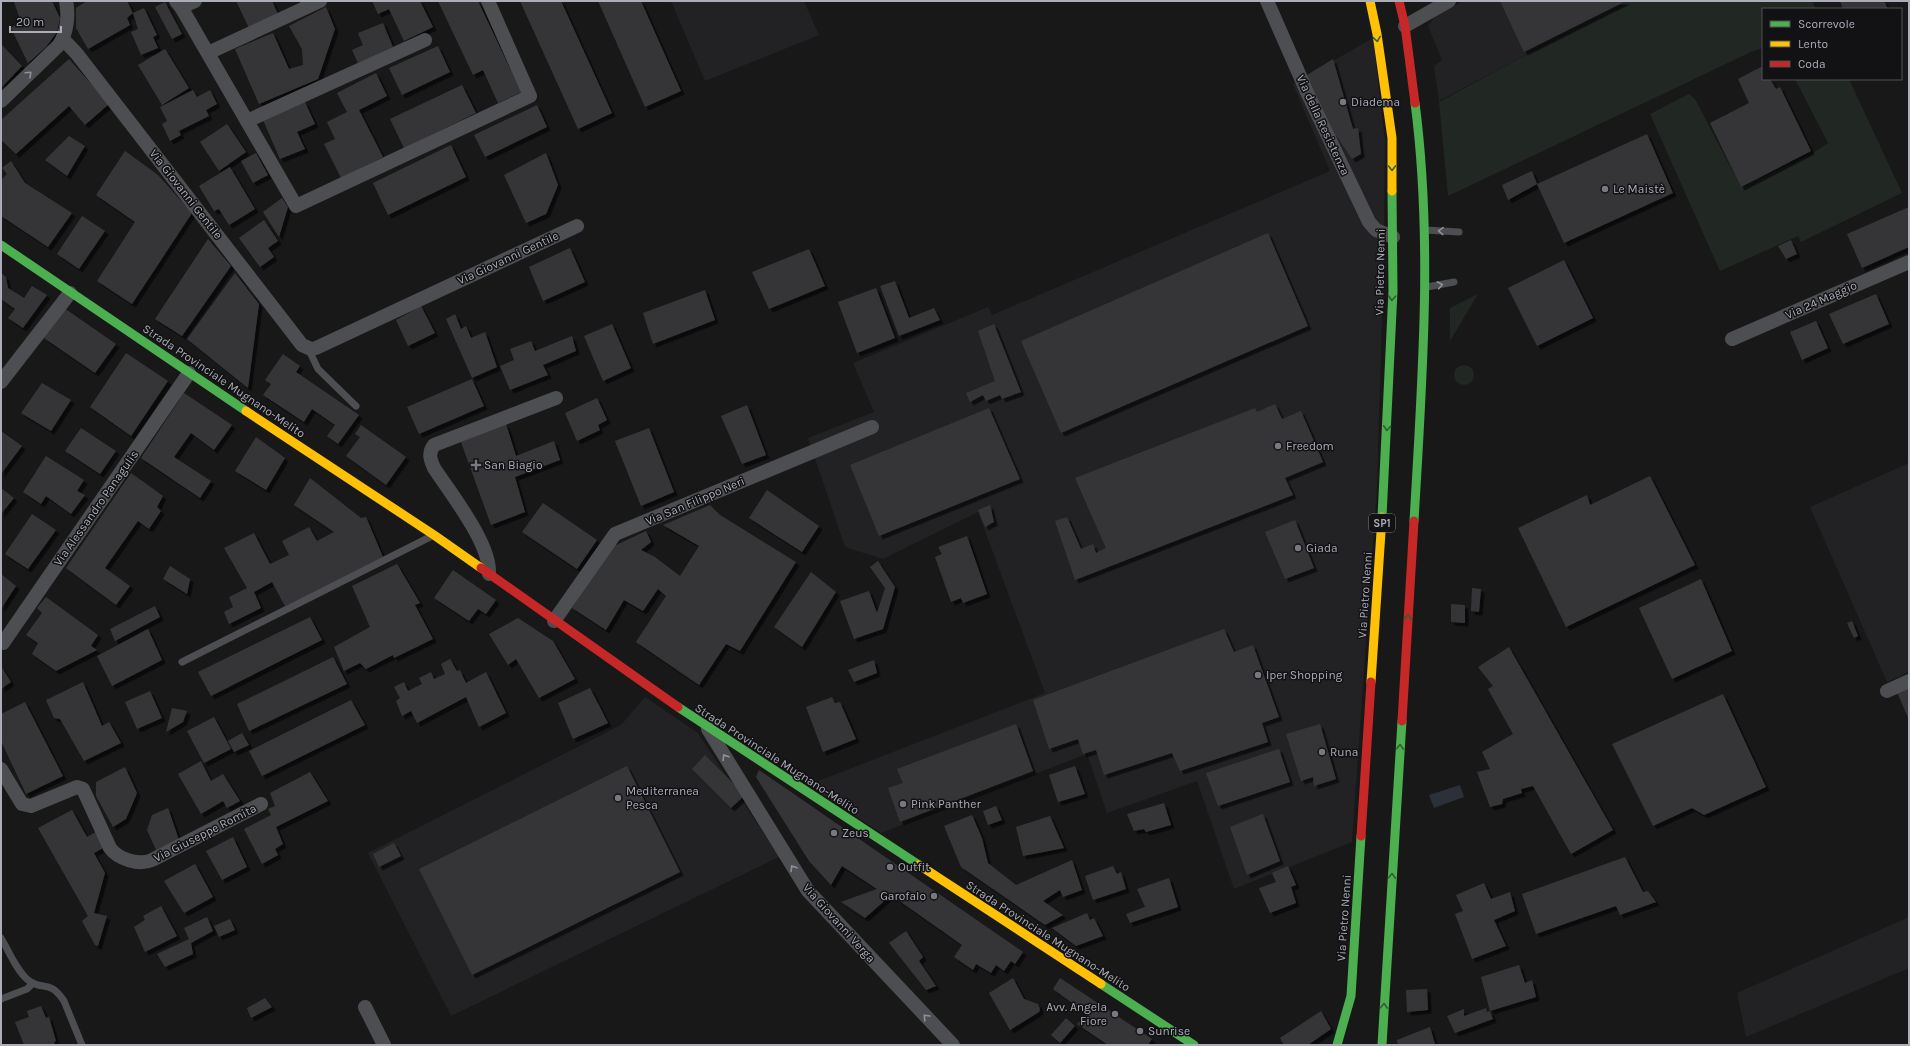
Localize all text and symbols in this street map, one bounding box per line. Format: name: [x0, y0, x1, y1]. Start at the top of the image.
scale bar: [10, 8, 61, 34]
legend: [1762, 8, 1902, 80]
text: 20 m: [16, 15, 44, 29]
text: Scorrevole: [1798, 17, 1855, 31]
one-way arrow: [1372, 36, 1381, 42]
text: Lento: [1798, 37, 1828, 51]
text: Coda: [1798, 57, 1826, 71]
one-way arrow: [24, 72, 32, 79]
street label: Via della Resistenza: [1294, 73, 1352, 177]
place label: Diadema: [1351, 95, 1400, 109]
marker: Diadema: [1338, 97, 1348, 107]
street label: Via Giovanni Gentile: [147, 146, 225, 242]
one-way arrow: [1388, 165, 1396, 171]
place label: Le Maistè: [1613, 182, 1665, 196]
marker: Le Maistè: [1600, 184, 1610, 194]
one-way arrow: [1438, 227, 1444, 235]
street label: Via Giovanni Gentile: [455, 228, 561, 288]
street label: Via Pietro Nenni: [1372, 228, 1388, 316]
street label: Via 24 Maggio: [1783, 278, 1859, 322]
one-way arrow: [1436, 281, 1443, 289]
one-way arrow: [1388, 295, 1397, 301]
street label: Strada Provinciale Mugnano-Melito: [140, 321, 308, 441]
one-way arrow: [1382, 425, 1391, 431]
place label: Freedom: [1286, 439, 1334, 453]
marker: Freedom: [1273, 441, 1283, 451]
street label: Via Alessandro Panagulis: [51, 448, 141, 568]
place label: San Biagio: [484, 458, 543, 472]
marker: San Biagio: [471, 460, 481, 470]
street label: Via San Filippo Neri: [643, 474, 747, 528]
road number: SP1: [1369, 514, 1395, 532]
place label: Giada: [1306, 541, 1338, 555]
marker: Giada: [1293, 543, 1303, 553]
street label: Via Pietro Nenni: [1355, 551, 1375, 639]
one-way arrow: [1403, 614, 1412, 620]
place label: Iper Shopping: [1266, 668, 1343, 682]
marker: Iper Shopping: [1253, 670, 1263, 680]
street label: Strada Provinciale Mugnano-Melito: [692, 701, 862, 817]
one-way arrow: [1396, 744, 1404, 750]
place label: Runa: [1330, 745, 1358, 759]
marker: Runa: [1317, 747, 1327, 757]
one-way arrow: [722, 754, 730, 761]
place label: Mediterranea Pesca: [626, 784, 699, 812]
marker: Mediterranea Pesca: [613, 793, 623, 803]
place label: Pink Panther: [911, 797, 981, 811]
marker: Pink Panther: [898, 799, 908, 809]
street label: Via Giuseppe Romita: [151, 801, 259, 865]
place label: Zeus: [842, 826, 869, 840]
marker: Zeus: [829, 828, 839, 838]
place label: Outfit: [898, 860, 930, 874]
marker: Outfit: [885, 862, 895, 872]
one-way arrow: [791, 865, 798, 872]
one-way arrow: [1388, 873, 1396, 879]
street label: Via Pietro Nenni: [1334, 874, 1354, 962]
street label: Strada Provinciale Mugnano-Melito: [963, 878, 1133, 994]
street label: Via Giovanni Verga: [800, 881, 878, 965]
place label: Garofalo: [880, 889, 926, 903]
marker: Garofalo: [929, 891, 939, 901]
place label: Avv. Angela Fiore: [1046, 1000, 1107, 1028]
one-way arrow: [1380, 1003, 1389, 1009]
marker: Avv. Angela Fiore: [1110, 1009, 1120, 1019]
one-way arrow: [923, 1014, 931, 1022]
place label: Sunrise: [1148, 1024, 1190, 1038]
marker: Sunrise: [1135, 1026, 1145, 1036]

